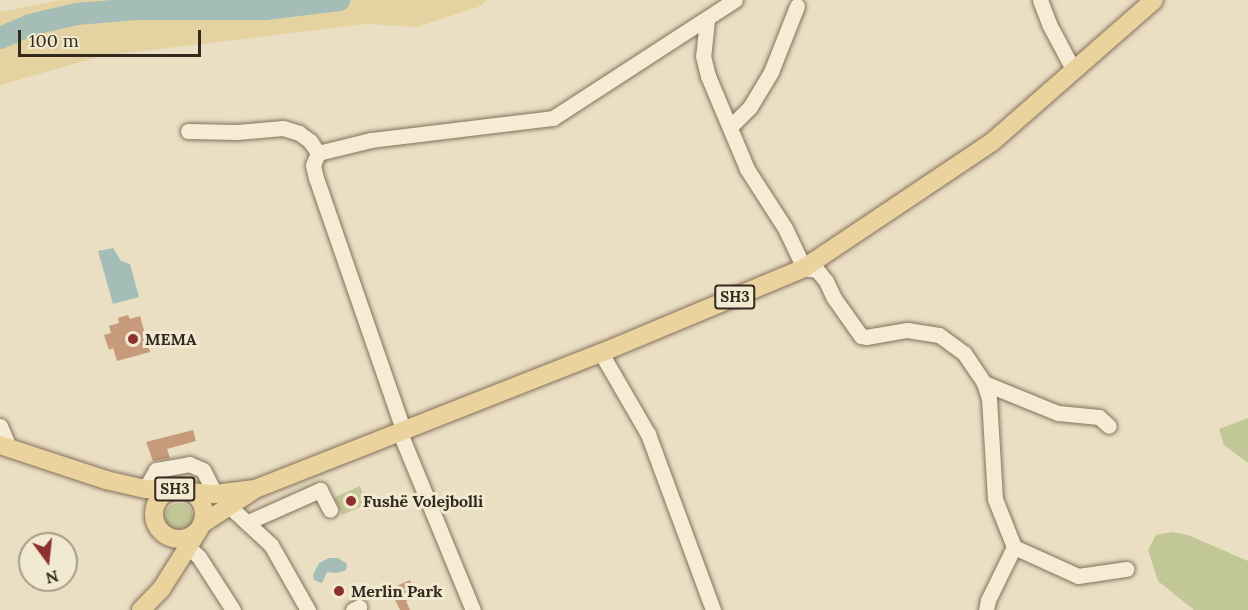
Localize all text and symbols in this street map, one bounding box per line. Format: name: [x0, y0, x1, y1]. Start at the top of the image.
scale bar: [21, 18, 204, 56]
text: 100 m: [29, 29, 79, 52]
road number: SH3: [714, 285, 756, 309]
place label: MEMA: [145, 329, 197, 349]
marker: MEMA: [126, 332, 140, 346]
road number: SH3: [154, 477, 196, 501]
place label: Fushë Volejbolli: [363, 491, 483, 511]
marker: Fushë Volejbolli: [344, 494, 358, 508]
north arrow: [18, 532, 78, 592]
text: N: [44, 566, 61, 589]
place label: Merlin Park: [351, 581, 442, 601]
marker: Merlin Park: [332, 584, 346, 598]

